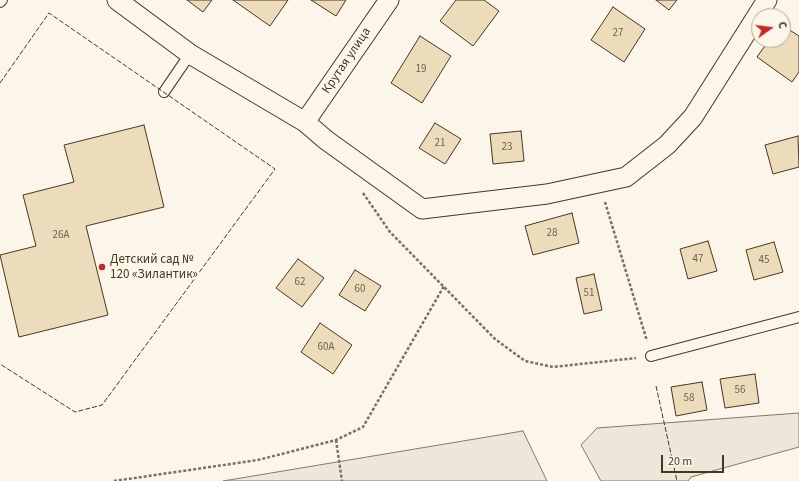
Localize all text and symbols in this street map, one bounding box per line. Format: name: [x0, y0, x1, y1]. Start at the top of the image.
north arrow: [751, 8, 791, 48]
text: С: [774, 20, 790, 30]
street label: Крутая улица: [319, 25, 375, 97]
house number: 27: [613, 27, 623, 41]
house number: 19: [416, 63, 426, 77]
house number: 21: [435, 137, 445, 151]
house number: 23: [502, 141, 512, 155]
house number: 28: [547, 227, 557, 241]
house number: 26А: [53, 229, 69, 243]
place label: Детский сад № 120 «Зилантик»: [110, 252, 198, 283]
house number: 47: [693, 253, 703, 267]
house number: 45: [759, 254, 769, 268]
marker: Детский сад № 120 «Зилантик»: [97, 262, 107, 272]
house number: 62: [295, 276, 305, 290]
house number: 60: [355, 283, 365, 297]
house number: 51: [584, 287, 594, 301]
house number: 60А: [318, 341, 334, 355]
house number: 56: [735, 384, 745, 398]
house number: 58: [684, 392, 694, 406]
scale bar: [663, 447, 726, 473]
text: 20 m: [668, 453, 692, 470]

